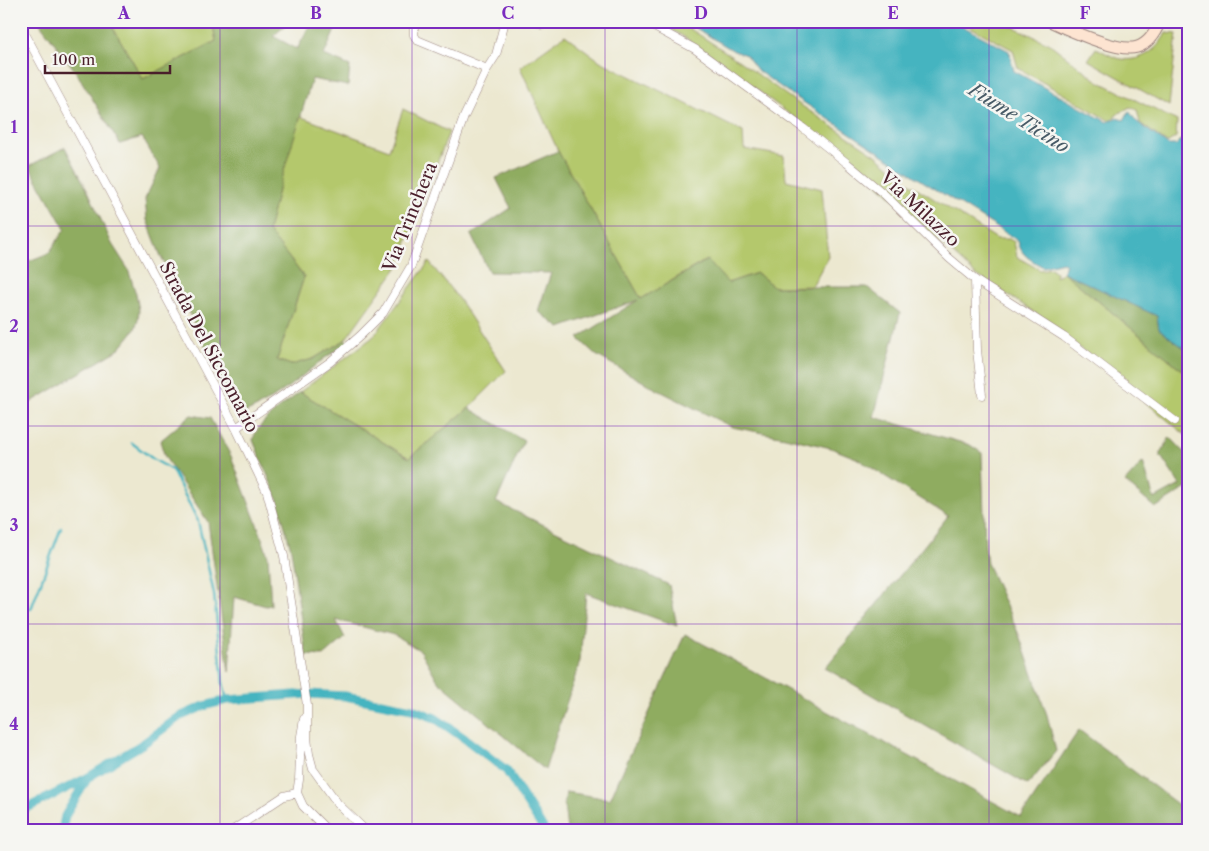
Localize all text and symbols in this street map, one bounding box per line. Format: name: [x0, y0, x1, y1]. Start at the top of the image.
text: A: [117, 3, 131, 23]
text: B: [310, 3, 322, 23]
text: C: [502, 3, 514, 23]
text: D: [694, 3, 708, 23]
text: E: [887, 3, 899, 23]
text: F: [1080, 3, 1091, 23]
scale bar: [45, 42, 170, 74]
text: 100 m: [52, 50, 95, 69]
water label: Fiume Ticino: [963, 77, 1073, 158]
text: 1: [10, 117, 18, 137]
street label: Via Trinchera: [378, 158, 442, 276]
street label: Via Milazzo: [875, 166, 964, 251]
street label: Strada Del Siccomario: [155, 258, 263, 436]
text: 2: [9, 316, 19, 336]
text: 3: [9, 515, 19, 535]
text: 4: [9, 714, 19, 734]

